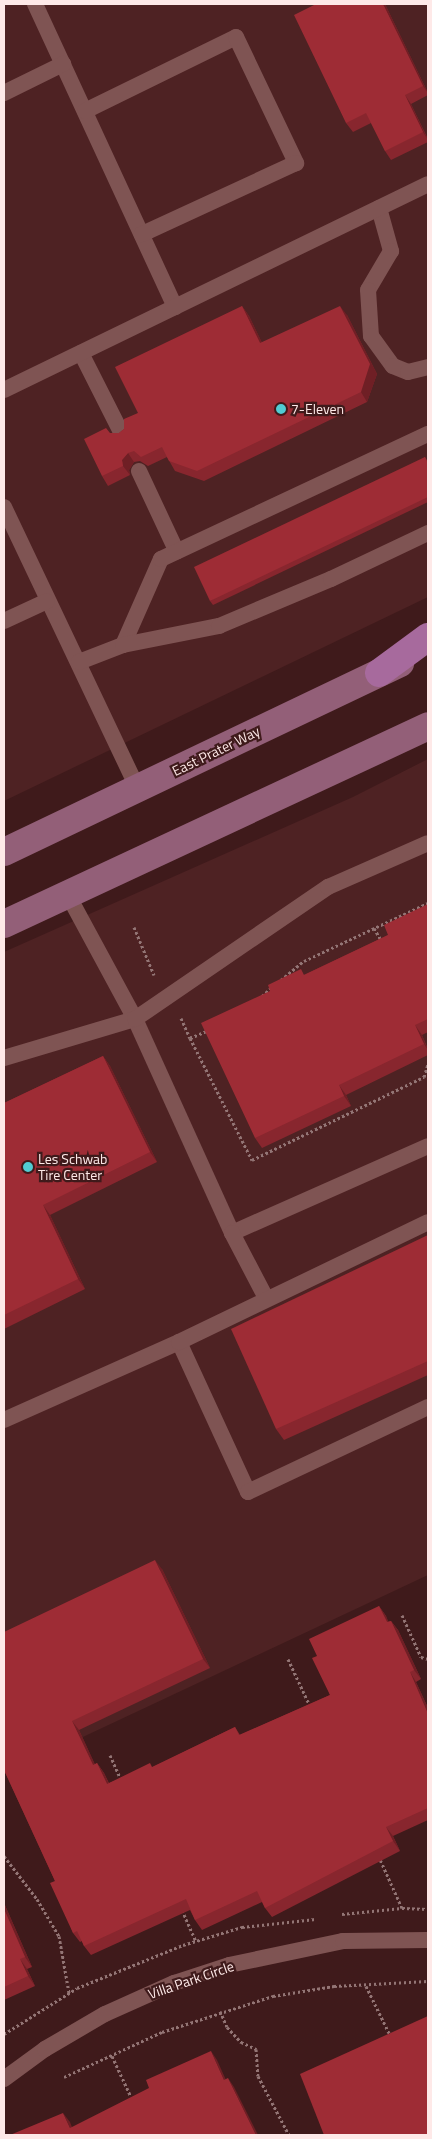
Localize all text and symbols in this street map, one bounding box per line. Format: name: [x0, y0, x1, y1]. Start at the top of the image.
place label: 7-Eleven: [291, 401, 344, 417]
marker: 7-Eleven: [275, 403, 287, 415]
street label: East Prater Way: [170, 723, 262, 779]
place label: Les Schwab Tire Center: [38, 1151, 107, 1184]
marker: Les Schwab Tire Center: [22, 1161, 34, 1173]
street label: Villa Park Circle: [146, 1957, 236, 2003]

